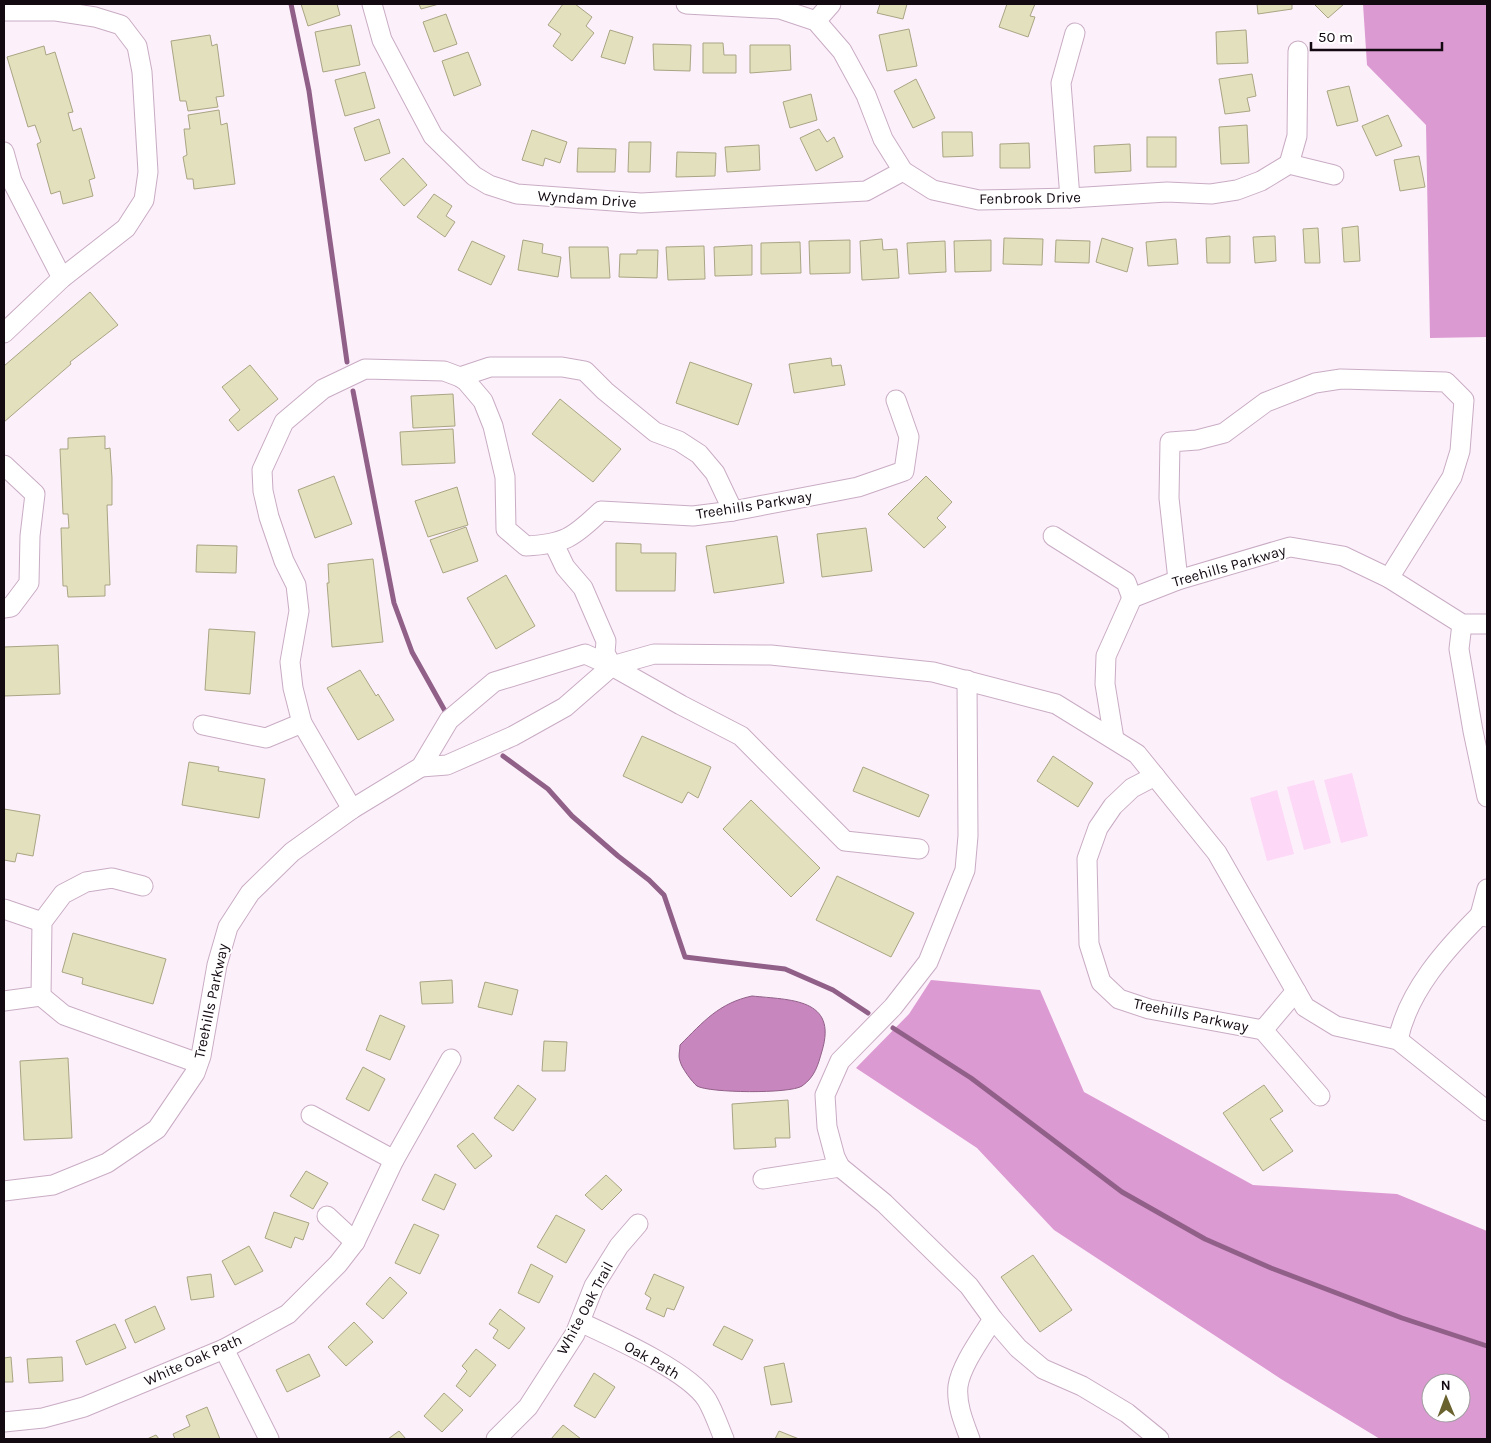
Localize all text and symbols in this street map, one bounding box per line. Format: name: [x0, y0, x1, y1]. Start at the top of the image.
scale bar: [1311, 20, 1442, 52]
text: 50 m: [1318, 28, 1353, 46]
street label: Wyndam Drive: [537, 187, 637, 211]
street label: Fenbrook Drive: [979, 188, 1081, 208]
street label: Treehills Parkway: [695, 487, 813, 523]
street label: Treehills Parkway: [1170, 541, 1288, 591]
street label: Treehills Parkway: [190, 942, 232, 1060]
street label: Treehills Parkway: [1132, 994, 1250, 1036]
street label: White Oak Trail: [553, 1258, 617, 1358]
street label: White Oak Path: [141, 1330, 245, 1390]
street label: Oak Path: [621, 1337, 683, 1383]
north arrow: [1421, 1373, 1471, 1423]
text: N: [1441, 1377, 1451, 1394]

